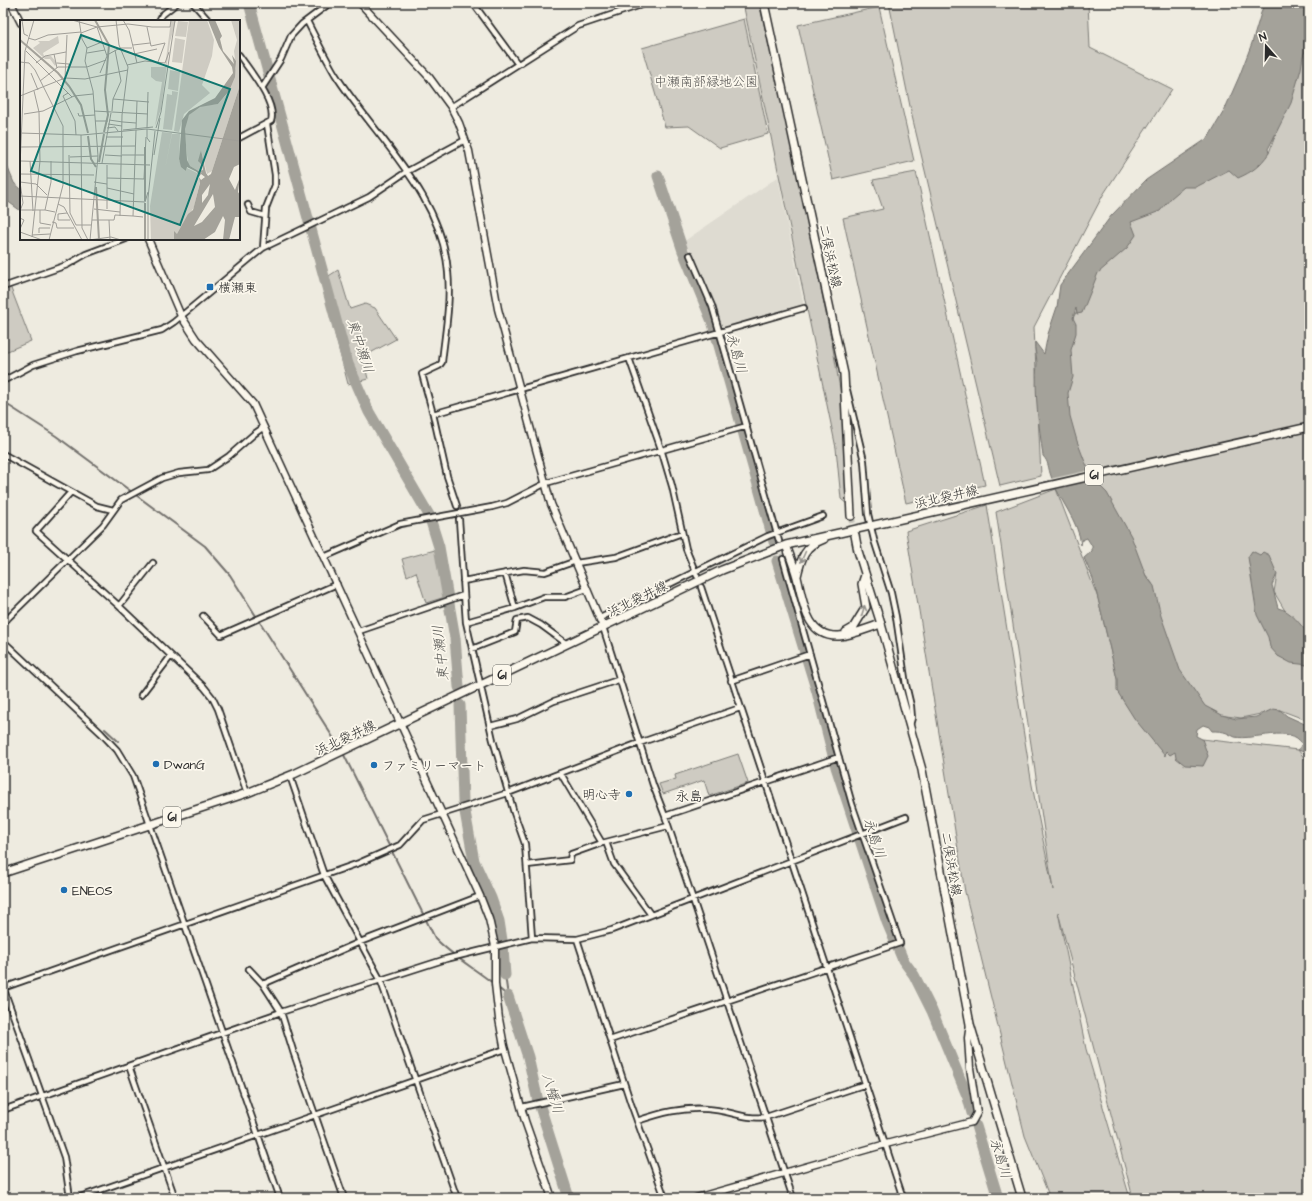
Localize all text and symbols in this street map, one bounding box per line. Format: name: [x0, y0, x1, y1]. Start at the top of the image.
inset map: [20, 20, 240, 240]
north arrow: [1246, 26, 1286, 66]
text: N: [1257, 29, 1269, 45]
park label: 中瀬南部緑地公園: [654, 73, 758, 91]
street label: 二俣浜松線: [814, 223, 846, 291]
place label: 横瀬東: [218, 279, 257, 297]
marker: 横瀬東: [205, 282, 215, 292]
water label: 東中瀬川: [342, 317, 378, 376]
water label: 永島川: [721, 330, 751, 376]
road number: 61: [1085, 465, 1103, 485]
street label: 浜北袋井線: [913, 481, 981, 513]
one-way arrow: [799, 550, 806, 562]
street label: 浜北袋井線: [604, 576, 671, 621]
one-way arrow: [860, 604, 867, 617]
water label: 東中瀬川: [428, 624, 454, 682]
road number: 61: [493, 665, 511, 685]
street label: 浜北袋井線: [312, 716, 380, 760]
place label: DwanG: [164, 756, 205, 774]
place label: ファミリーマート: [382, 757, 486, 775]
marker: DwanG: [151, 759, 161, 769]
marker: ファミリーマート: [369, 760, 379, 770]
place label: 明心寺: [582, 786, 621, 804]
district label: 永島: [675, 787, 703, 807]
marker: 明心寺: [624, 789, 634, 799]
road number: 61: [163, 807, 181, 827]
water label: 永島川: [858, 815, 890, 861]
street label: 二俣浜松線: [937, 831, 966, 899]
place label: ENEOS: [72, 882, 113, 900]
marker: ENEOS: [59, 885, 69, 895]
water label: 八幡川: [536, 1070, 568, 1116]
water label: 永島川: [984, 1135, 1016, 1181]

